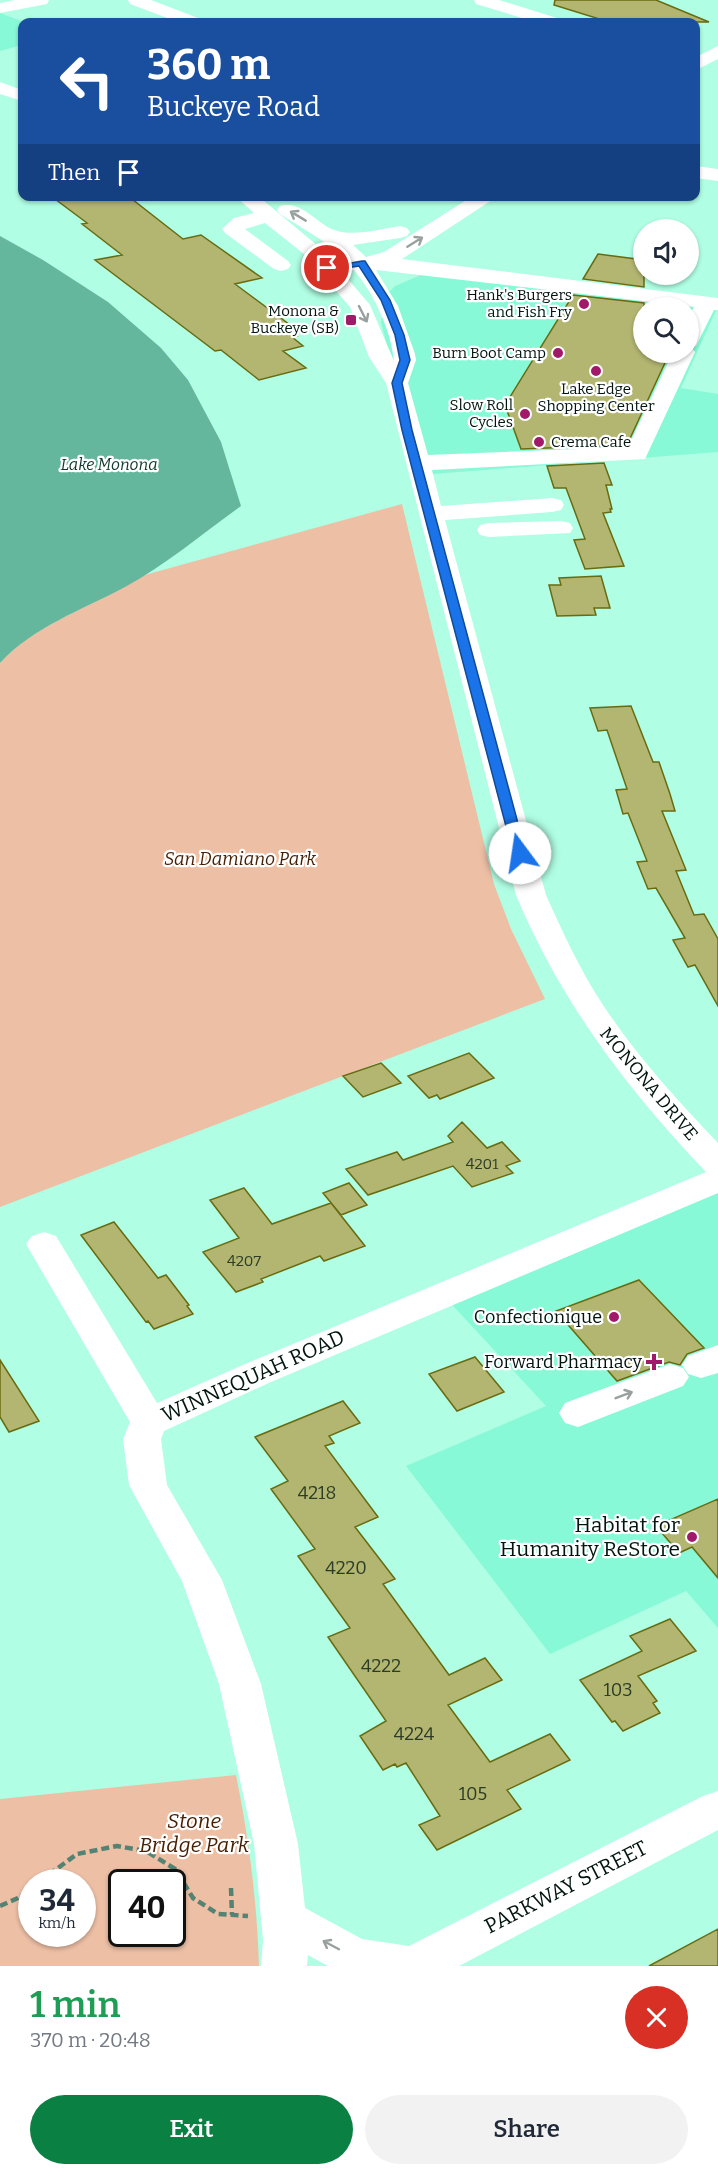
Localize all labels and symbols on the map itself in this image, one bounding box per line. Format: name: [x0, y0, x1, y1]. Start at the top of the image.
one-way arrow: [290, 210, 307, 222]
one-way arrow: [406, 236, 423, 248]
pin: [301, 242, 352, 293]
place label: Hank's Burgers and Fish Fry: [466, 286, 572, 321]
marker: Hank's Burgers and Fish Fry: [577, 297, 591, 311]
place label: Monona & Buckeye (SB): [250, 302, 339, 337]
one-way arrow: [357, 305, 369, 322]
marker: Monona & Buckeye (SB): [344, 313, 358, 327]
place label: Burn Boot Camp: [432, 344, 546, 362]
marker: Burn Boot Camp: [551, 346, 565, 360]
marker: Lake Edge Shopping Center: [589, 364, 603, 378]
place label: Lake Edge Shopping Center: [537, 380, 655, 415]
place label: Slow Roll Cycles: [450, 396, 513, 431]
marker: Slow Roll Cycles: [518, 407, 532, 421]
place label: Crema Cafe: [551, 433, 631, 451]
marker: Crema Cafe: [532, 435, 546, 449]
water label: Lake Monona: [60, 455, 158, 474]
position arrow: [488, 821, 552, 885]
park label: San Damiano Park: [164, 848, 316, 870]
street label: MONONA DRIVE: [595, 1023, 703, 1145]
house number: 4201: [466, 1155, 498, 1173]
house number: 4207: [227, 1252, 261, 1270]
place label: Confectionique: [474, 1306, 602, 1328]
marker: Confectionique: [607, 1310, 621, 1324]
street label: WINNEQUAH ROAD: [157, 1324, 349, 1428]
place label: Forward Pharmacy: [484, 1351, 642, 1373]
marker: Forward Pharmacy: [647, 1355, 661, 1369]
one-way arrow: [614, 1389, 633, 1400]
house number: 4218: [298, 1482, 336, 1504]
place label: Habitat for Humanity ReStore: [500, 1512, 680, 1562]
marker: Habitat for Humanity ReStore: [685, 1530, 699, 1544]
house number: 4220: [325, 1557, 367, 1579]
house number: 4222: [361, 1655, 401, 1677]
house number: 103: [603, 1679, 633, 1701]
house number: 4224: [394, 1723, 435, 1745]
house number: 105: [459, 1783, 487, 1805]
park label: Stone Bridge Park: [139, 1808, 250, 1858]
street label: PARKWAY STREET: [480, 1835, 652, 1939]
speed limit sign: 40: [108, 1869, 186, 1947]
one-way arrow: [323, 1939, 340, 1951]

